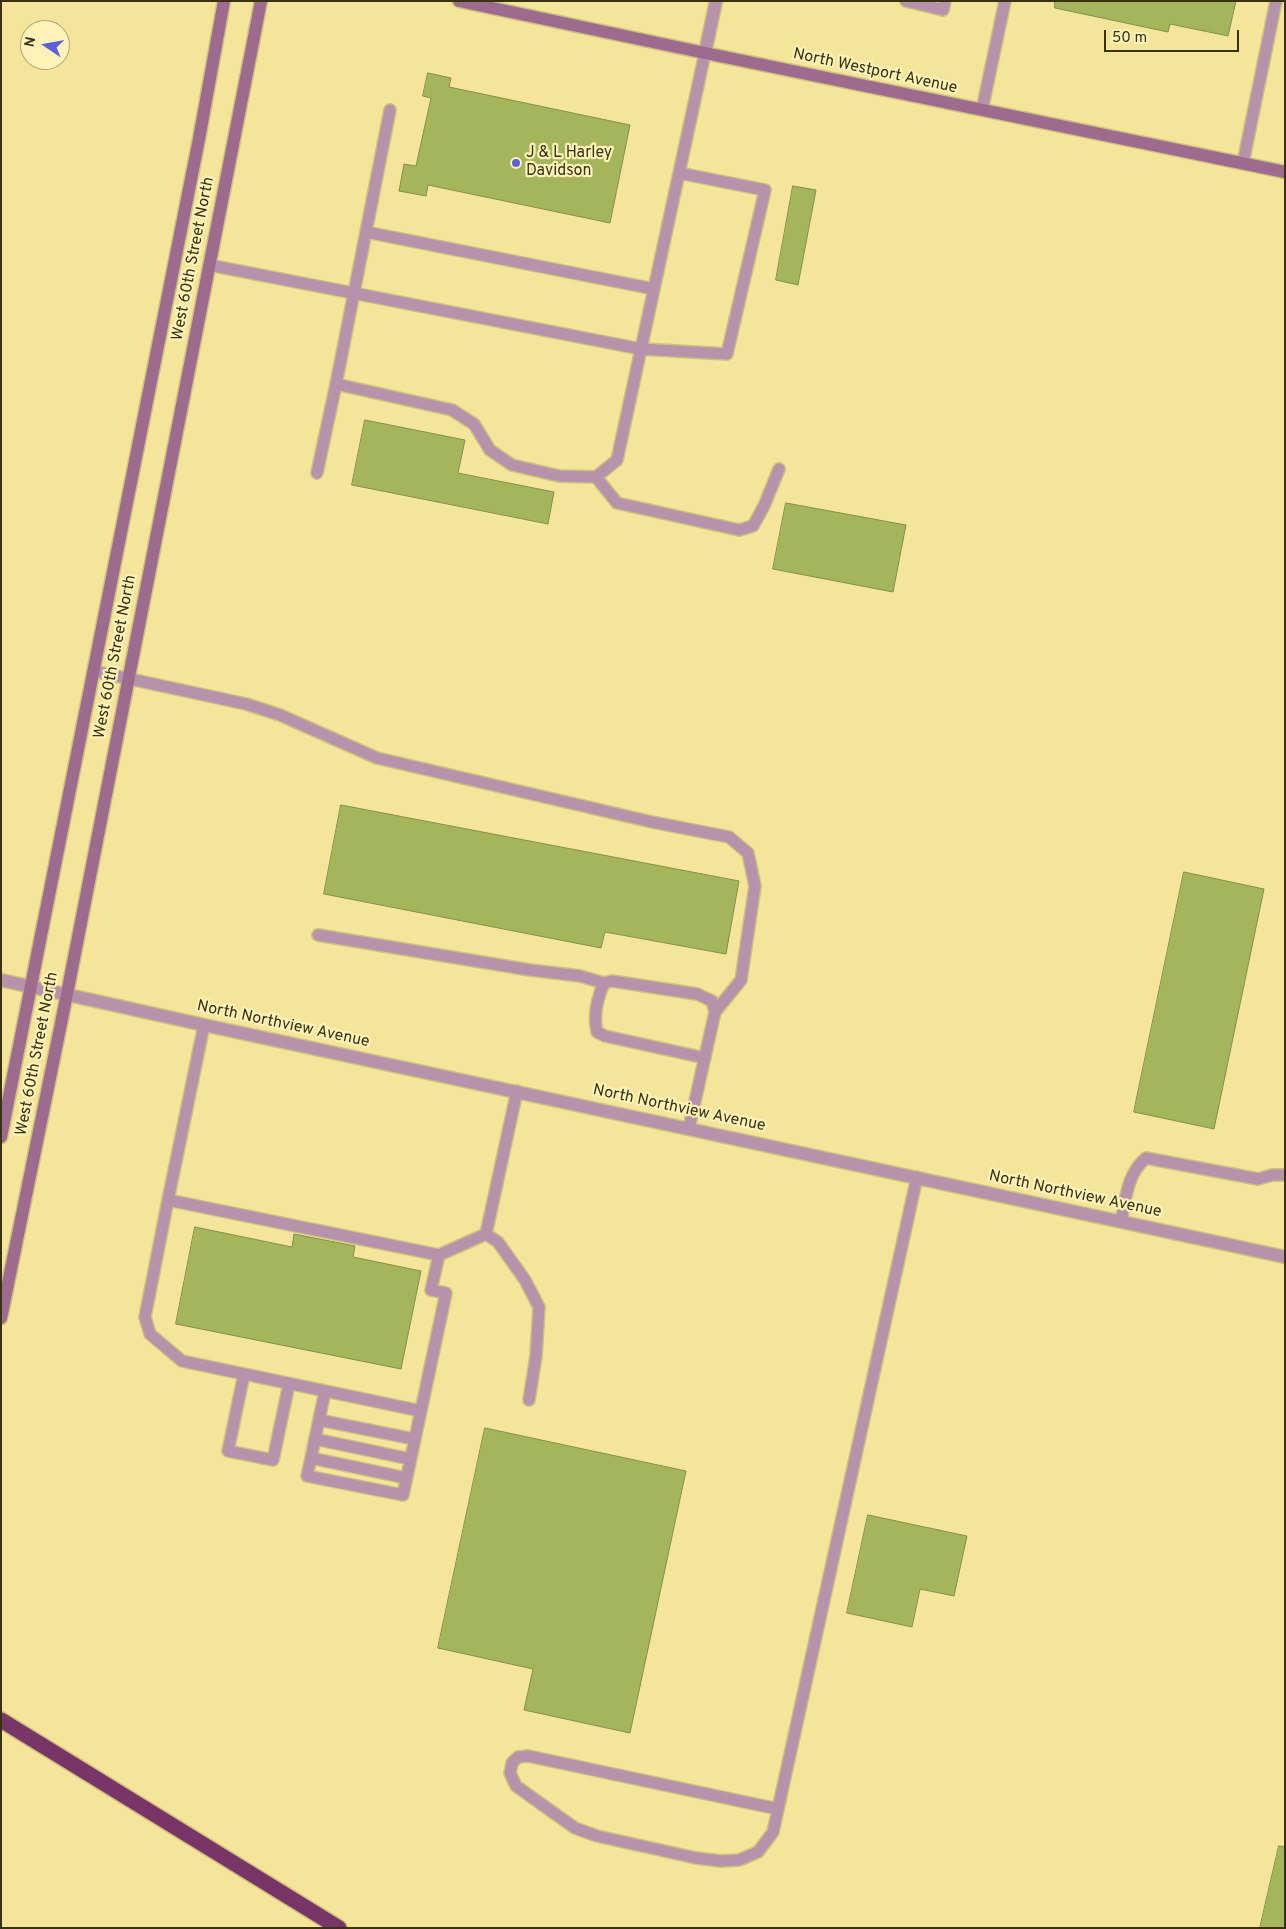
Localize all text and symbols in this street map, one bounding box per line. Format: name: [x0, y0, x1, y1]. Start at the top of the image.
north arrow: [20, 20, 70, 70]
scale bar: [1106, 20, 1241, 52]
text: 50 m: [1112, 29, 1147, 48]
text: N: [21, 35, 40, 49]
street label: North Westport Avenue: [791, 45, 959, 99]
place label: J & L Harley Davidson: [526, 144, 612, 182]
marker: J & L Harley Davidson: [510, 157, 522, 169]
street label: West 60th Street North: [169, 176, 219, 342]
street label: West 60th Street North: [91, 574, 141, 740]
street label: West 60th Street North: [13, 971, 63, 1137]
street label: North Northview Avenue: [195, 997, 371, 1053]
street label: North Northview Avenue: [591, 1081, 767, 1137]
street label: North Northview Avenue: [987, 1167, 1163, 1223]

